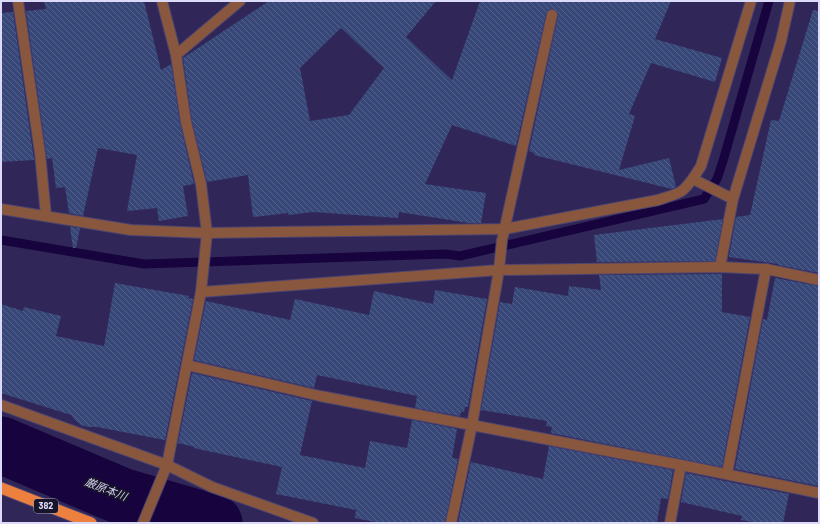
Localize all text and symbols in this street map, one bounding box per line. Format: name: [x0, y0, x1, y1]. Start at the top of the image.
water label: 厳原本川: [83, 475, 130, 503]
road number: 382: [34, 499, 58, 513]

